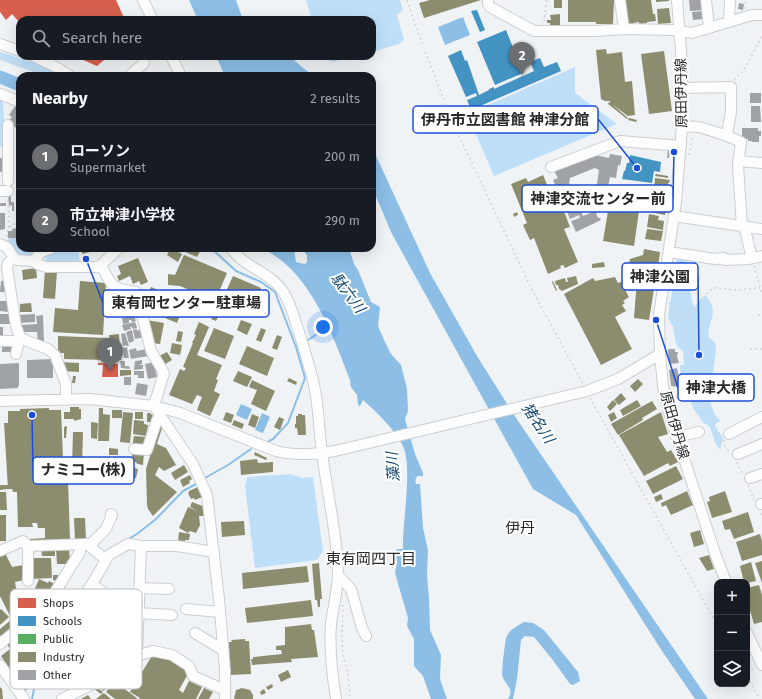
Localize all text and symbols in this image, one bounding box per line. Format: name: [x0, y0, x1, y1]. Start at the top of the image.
search box: [16, 16, 376, 60]
icon: search: [30, 27, 52, 49]
text: Search here: [62, 29, 142, 47]
pin: 2: [509, 42, 535, 75]
street label: 原田伊丹線: [672, 58, 691, 128]
text: Nearby: [32, 88, 87, 109]
text: 2 results: [310, 91, 360, 106]
callout: 伊丹市立図書館 神津分館: [413, 106, 598, 133]
text: 伊丹市立図書館 神津分館: [421, 111, 589, 129]
text: ローソン: [70, 142, 130, 160]
text: 1: [42, 149, 48, 164]
text: 200 m: [324, 149, 360, 164]
text: Supermarket: [70, 160, 146, 175]
callout: 神津交流センター前: [522, 185, 673, 212]
text: 神津交流センター前: [529, 190, 666, 208]
text: 市立神津小学校: [70, 206, 175, 224]
text: 2: [42, 213, 48, 228]
text: 290 m: [325, 213, 360, 228]
text: School: [70, 224, 110, 239]
callout: 神津公園: [622, 263, 698, 290]
text: 神津公園: [629, 268, 690, 286]
water label: 駄六川: [327, 270, 370, 318]
callout: 東有岡センター駐車場: [103, 290, 269, 317]
text: 東有岡センター駐車場: [111, 294, 261, 312]
your location: [313, 317, 333, 337]
pin: 1: [97, 338, 123, 371]
callout: 神津大橋: [678, 374, 754, 401]
text: 神津大橋: [685, 379, 747, 397]
street label: 原田伊丹線: [657, 389, 692, 461]
water label: 猪名川: [518, 399, 559, 448]
water label: 藻川: [383, 449, 403, 483]
callout: ナミコー(株): [33, 457, 134, 484]
text: ナミコー(株): [41, 461, 125, 479]
district label: 伊丹: [505, 519, 535, 537]
district label: 東有岡四丁目: [326, 550, 416, 568]
map controls: [714, 579, 750, 687]
button: +: [714, 579, 750, 615]
legend: [10, 589, 142, 689]
text: Shops: [43, 597, 74, 610]
text: Schools: [43, 615, 82, 628]
button: −: [714, 615, 750, 651]
text: Public: [43, 633, 74, 646]
text: Industry: [43, 651, 85, 664]
button: layers: [714, 651, 750, 687]
text: Other: [43, 669, 72, 682]

